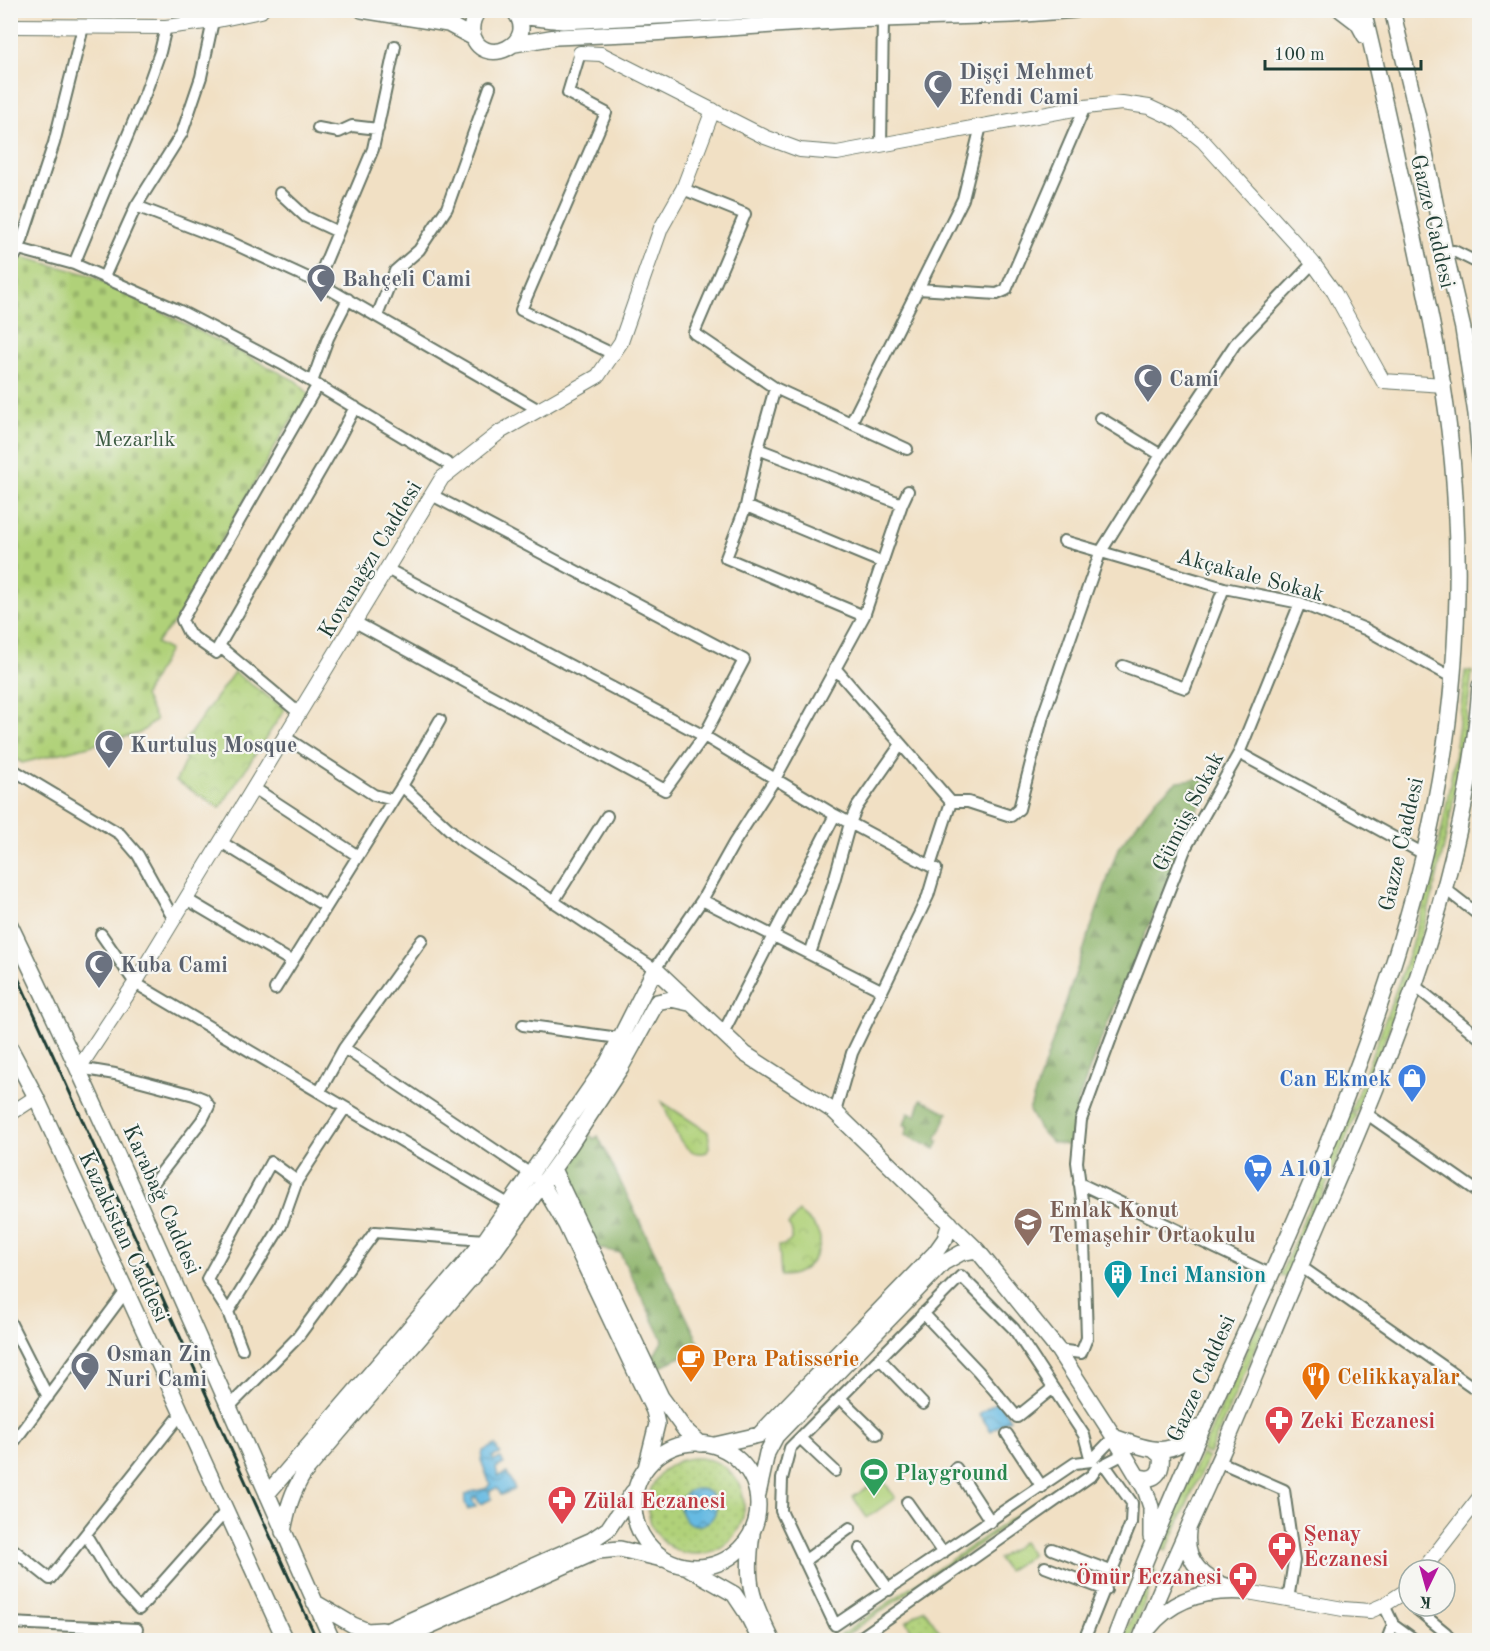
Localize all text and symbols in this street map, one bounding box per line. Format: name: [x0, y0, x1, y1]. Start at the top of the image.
scale bar: [1265, 33, 1421, 71]
text: 100 m: [1274, 46, 1325, 64]
place label: Dişçi Mehmet Efendi Cami: [959, 62, 1094, 109]
mosque icon: Dişçi Mehmet Efendi Cami: [922, 68, 954, 110]
street label: Gazze Caddesi: [1406, 152, 1458, 290]
mosque icon: Bahçeli Cami: [305, 262, 337, 304]
place label: Bahçeli Cami: [342, 269, 471, 291]
mosque icon: Cami: [1132, 362, 1164, 404]
place label: Cami: [1169, 369, 1219, 391]
park label: Mezarlık: [94, 429, 176, 451]
street label: Kovanağzı Caddesi: [315, 478, 426, 642]
street label: Akçakale Sokak: [1174, 546, 1327, 606]
mosque icon: Kurtuluş Mosque: [93, 728, 125, 770]
place label: Kurtuluş Mosque: [130, 735, 297, 757]
street label: Gümüş Sokak: [1149, 749, 1228, 875]
street label: Gazze Caddesi: [1376, 775, 1428, 913]
mosque icon: Kuba Cami: [83, 948, 115, 990]
place label: Kuba Cami: [120, 955, 228, 977]
shop icon: Can Ekmek: [1396, 1062, 1428, 1104]
place label: Can Ekmek: [1279, 1069, 1391, 1091]
street label: Karabağ Caddesi: [118, 1121, 204, 1278]
street label: Kazakistan Caddesi: [74, 1148, 172, 1326]
supermarket icon: A101: [1242, 1152, 1274, 1194]
place label: A101: [1279, 1159, 1334, 1181]
place label: Emlak Konut Temaşehir Ortaokulu: [1049, 1200, 1256, 1247]
school or university icon: Emlak Konut Temaşehir Ortaokulu: [1012, 1206, 1044, 1248]
building icon: Inci Mansion: [1102, 1258, 1134, 1300]
place label: Inci Mansion: [1139, 1265, 1266, 1287]
street label: Gazze Caddesi: [1164, 1312, 1240, 1446]
cafe icon: Pera Patisserie: [675, 1342, 707, 1384]
place label: Osman Zin Nuri Cami: [106, 1344, 211, 1391]
place label: Pera Patisserie: [712, 1349, 860, 1371]
mosque icon: Osman Zin Nuri Cami: [69, 1350, 101, 1392]
restaurant icon: Celikkayalar: [1300, 1360, 1332, 1402]
place label: Celikkayalar: [1337, 1367, 1460, 1389]
pharmacy icon: Zeki Eczanesi: [1263, 1404, 1295, 1446]
place label: Zeki Eczanesi: [1300, 1411, 1435, 1433]
sports icon: Playground: [858, 1456, 890, 1498]
place label: Playground: [895, 1463, 1008, 1485]
pharmacy icon: Zülal Eczanesi: [546, 1484, 578, 1526]
place label: Zülal Eczanesi: [583, 1491, 726, 1513]
place label: Şenay Eczanesi: [1303, 1524, 1388, 1571]
pharmacy icon: Şenay Eczanesi: [1266, 1530, 1298, 1572]
north arrow: [1397, 1558, 1457, 1618]
pharmacy icon: Ömür Eczanesi: [1227, 1560, 1259, 1602]
place label: Ömür Eczanesi: [1076, 1563, 1222, 1589]
text: K: [1419, 1592, 1433, 1609]

